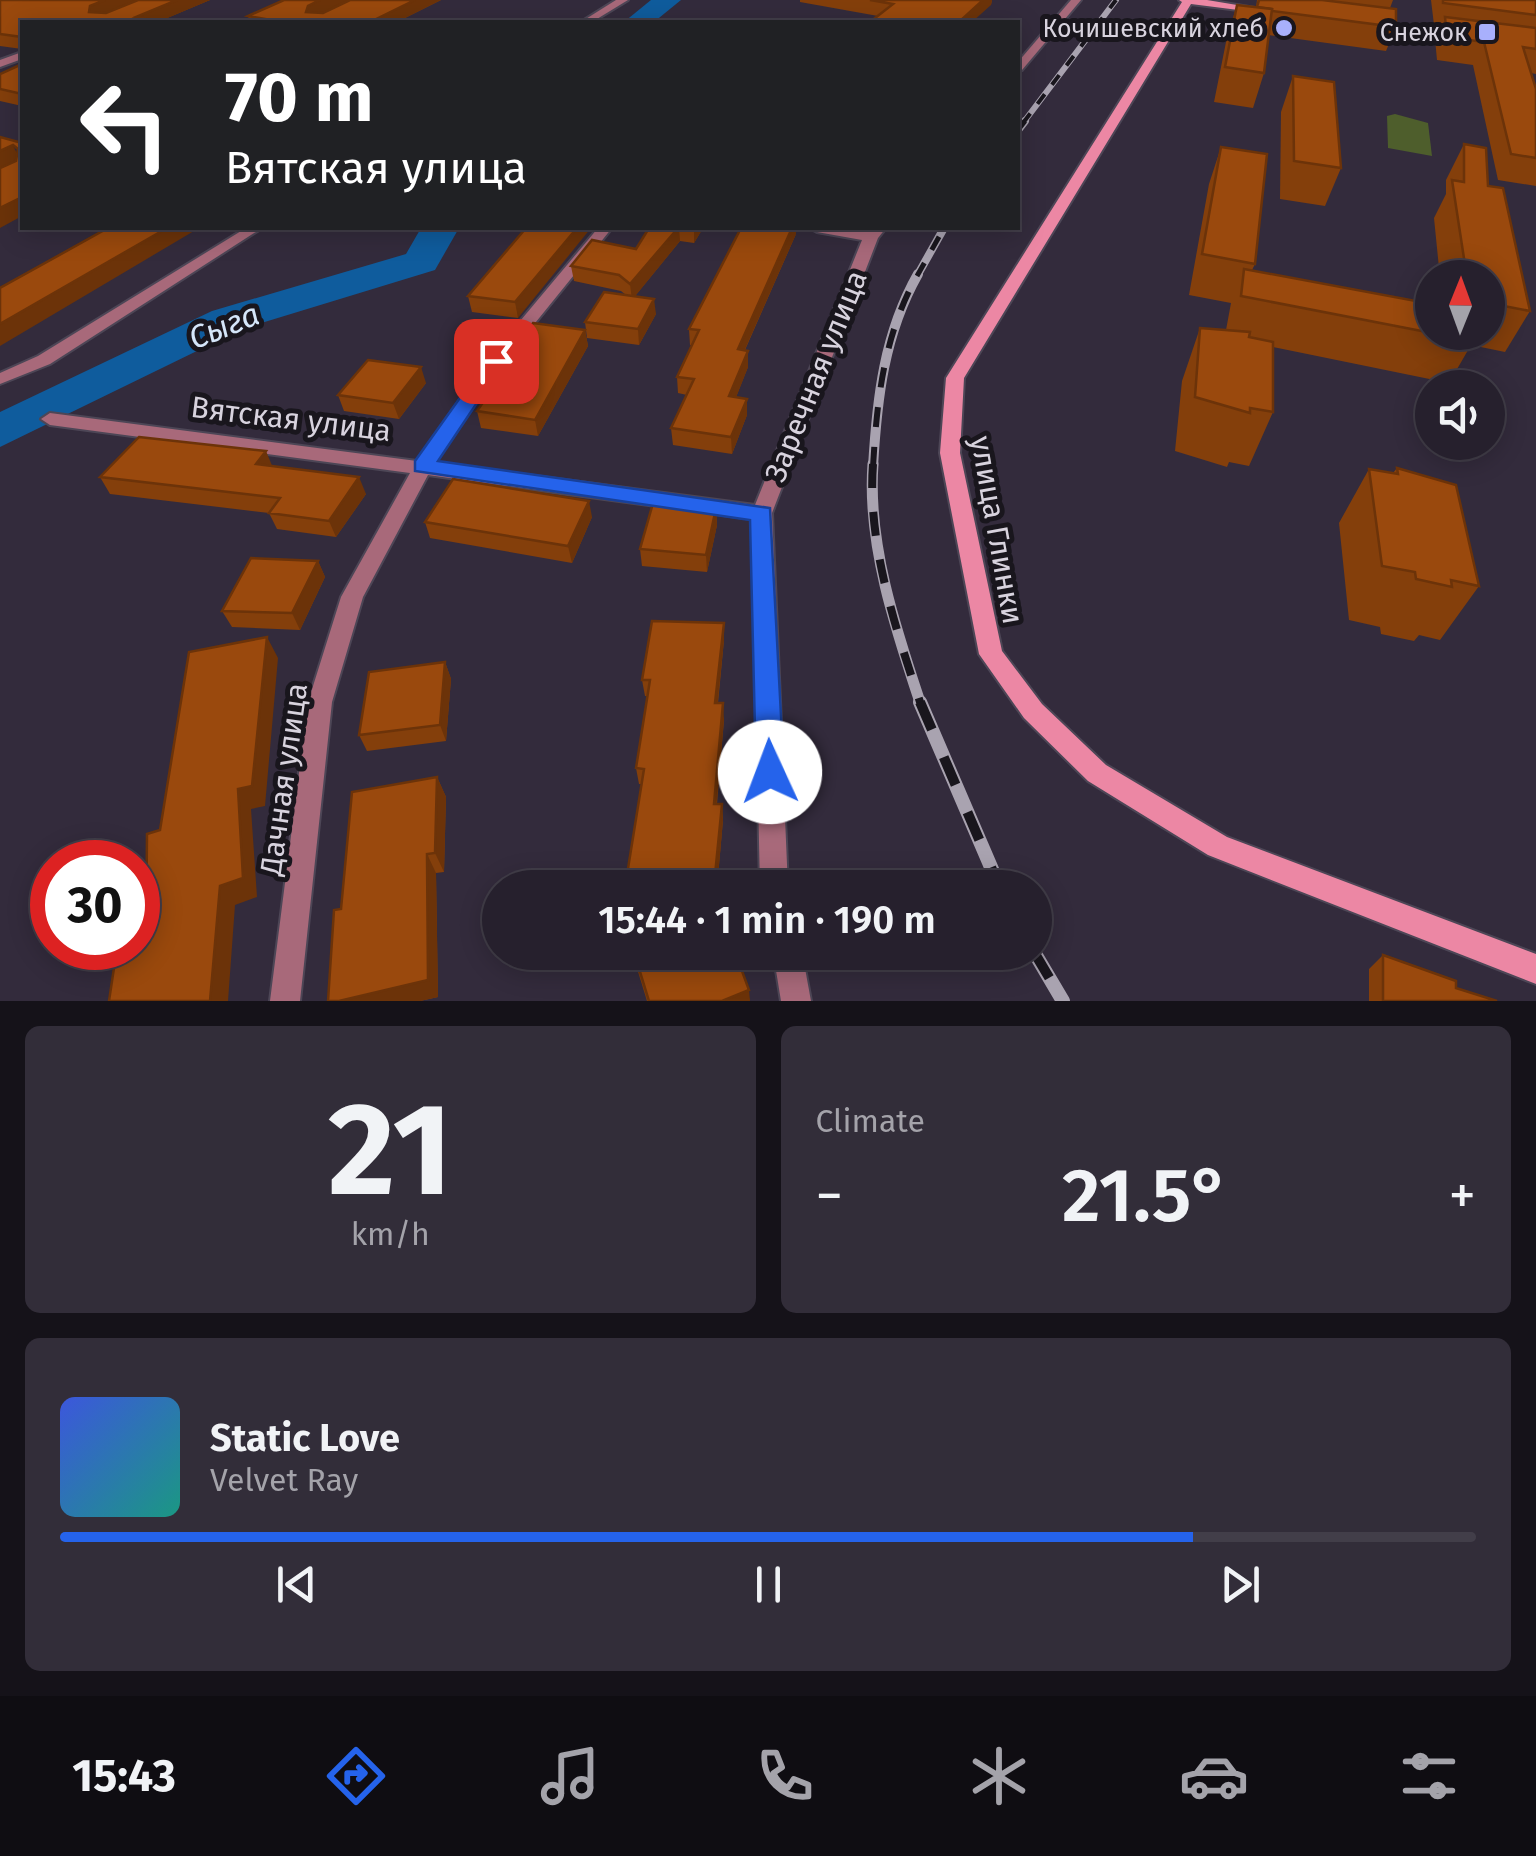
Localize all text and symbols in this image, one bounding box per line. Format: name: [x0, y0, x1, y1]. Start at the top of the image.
place label: Кочишевский хлеб: [1043, 14, 1264, 44]
marker: Кочишевский хлеб: [1273, 17, 1295, 39]
place label: Снежок: [1380, 18, 1467, 48]
marker: Снежок: [1476, 21, 1498, 43]
text: 70 m: [225, 56, 374, 140]
icon: left: [60, 60, 190, 190]
text: Вятская улица: [225, 141, 527, 195]
north arrow: [1415, 260, 1505, 350]
map controls: [1415, 260, 1505, 460]
street label: Заречная улица: [757, 265, 875, 487]
water label: Сыга: [183, 295, 265, 357]
pin: [454, 319, 539, 404]
icon: arrive: [469, 334, 524, 389]
button: sound: [1415, 370, 1505, 460]
street label: Вятская улица: [189, 389, 393, 449]
street label: улица Глинки: [963, 433, 1031, 627]
street label: Дачная улица: [253, 681, 315, 878]
position arrow: [718, 720, 822, 824]
speed limit sign: 30: [30, 840, 160, 970]
text: 15:44 · 1 min · 190 m: [598, 897, 936, 943]
text: 21: [328, 1072, 453, 1228]
text: Climate: [816, 1102, 925, 1140]
text: 21.5°: [1062, 1151, 1230, 1241]
text: −: [816, 1163, 843, 1229]
text: +: [1449, 1163, 1476, 1229]
text: km/h: [351, 1215, 430, 1253]
text: Static Love: [210, 1415, 400, 1461]
text: Velvet Ray: [210, 1461, 358, 1499]
icon: previous: [269, 1557, 324, 1612]
icon: pause: [741, 1557, 796, 1612]
icon: next: [1213, 1557, 1268, 1612]
icon: directions: [321, 1741, 391, 1811]
icon: music: [535, 1741, 605, 1811]
icon: phone: [750, 1741, 820, 1811]
icon: climate: [964, 1741, 1034, 1811]
icon: car: [1179, 1741, 1249, 1811]
icon: filters: [1394, 1741, 1464, 1811]
text: 15:43: [72, 1749, 176, 1803]

